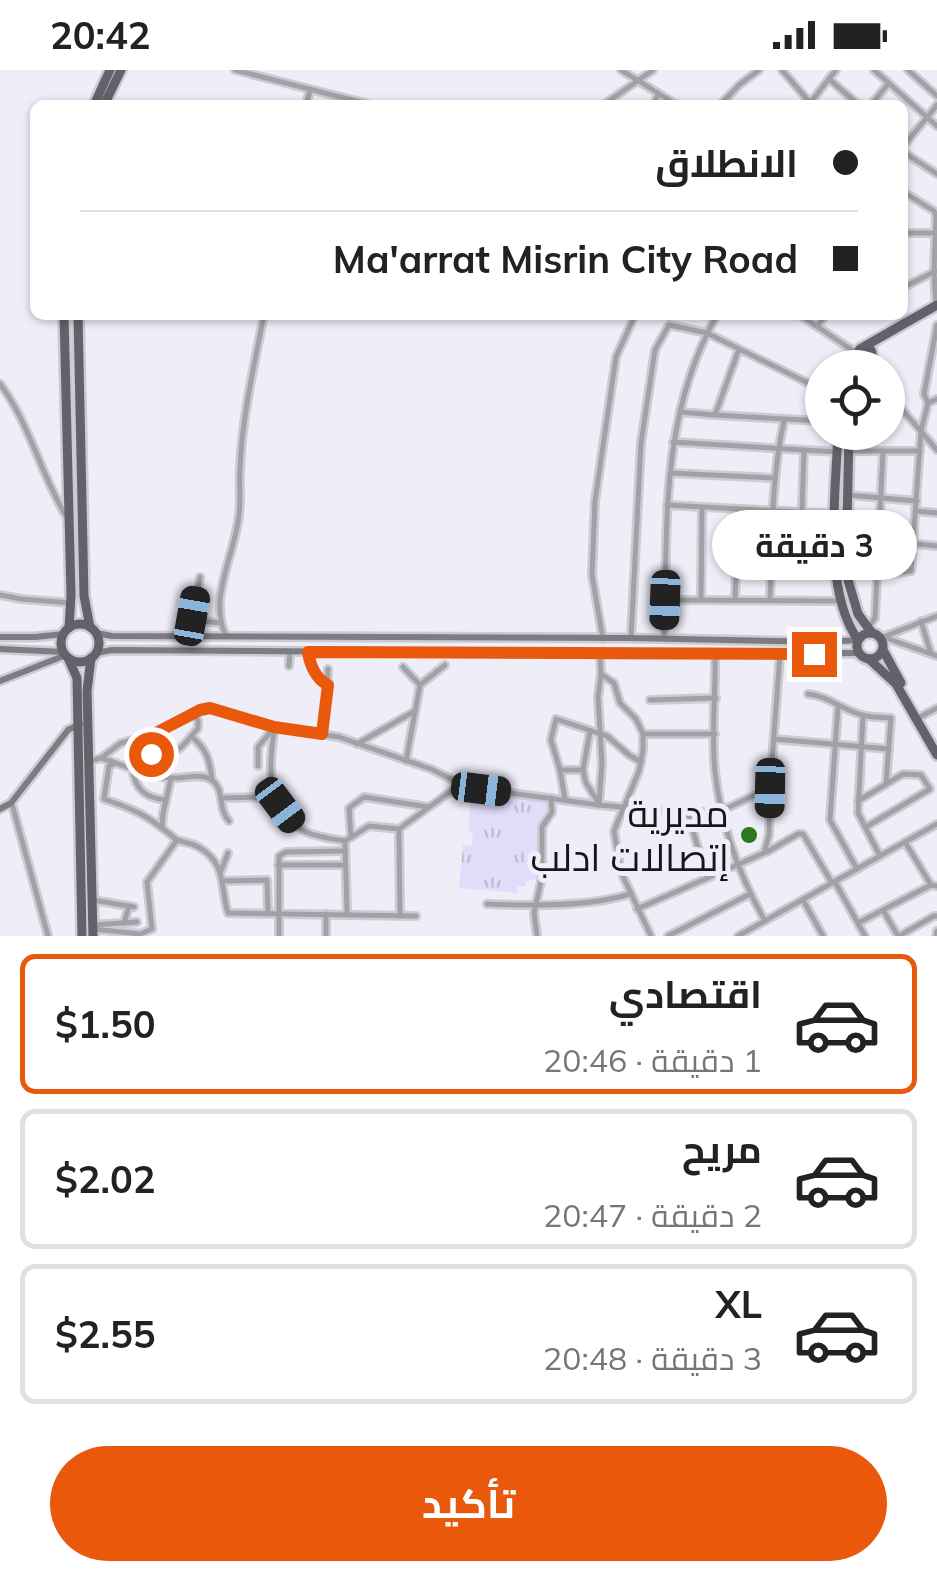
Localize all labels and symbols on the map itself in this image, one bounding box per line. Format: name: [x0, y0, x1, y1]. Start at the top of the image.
callout: 3 دقيقة: [712, 509, 916, 579]
car: [649, 569, 681, 631]
car: [172, 584, 212, 648]
route end: [792, 632, 837, 677]
route start: [129, 732, 174, 777]
car: [754, 758, 786, 818]
car: [449, 770, 513, 808]
car: [250, 772, 310, 838]
place label: مديرية إتصالات ادلب: [531, 789, 729, 882]
marker: مديرية إتصالات ادلب: [738, 824, 760, 846]

